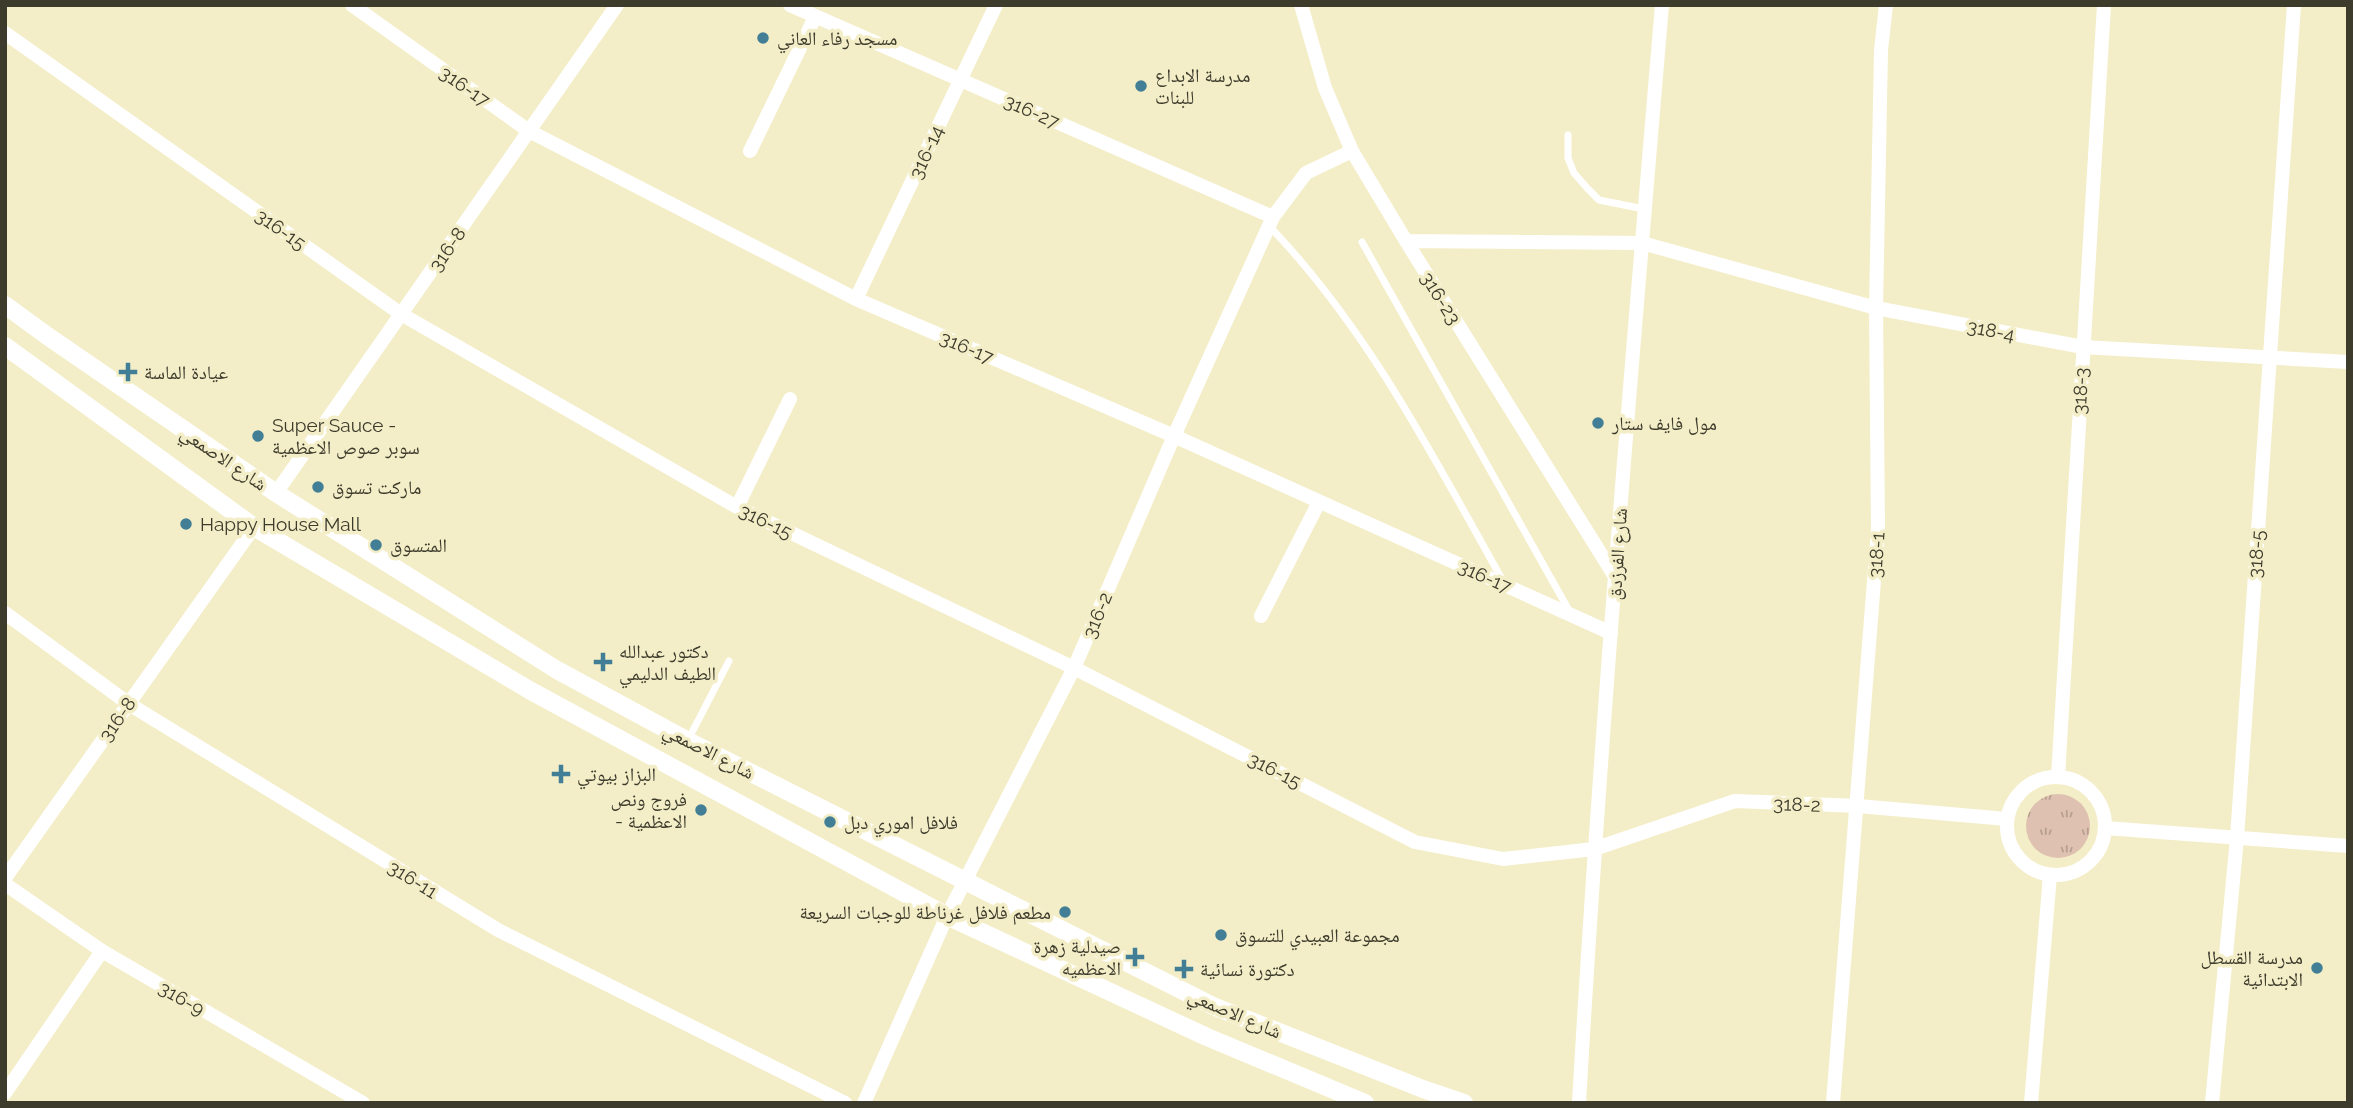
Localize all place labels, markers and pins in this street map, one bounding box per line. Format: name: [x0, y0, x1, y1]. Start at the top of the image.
place label: مسجد رفاء العاني: [777, 27, 898, 54]
marker: مسجد رفاء العاني: [755, 30, 771, 46]
place label: مدرسة الابداع للبنات: [1155, 64, 1251, 109]
marker: مدرسة الابداع للبنات: [1133, 78, 1149, 94]
place label: عيادة الماسة: [144, 361, 228, 383]
marker: عيادة الماسة: [118, 362, 138, 382]
place label: مول فايف ستار: [1611, 412, 1717, 435]
place label: Super Sauce - سوبر صوص الاعظمية: [272, 414, 420, 459]
marker: مول فايف ستار: [1590, 415, 1606, 431]
marker: Super Sauce - سوبر صوص الاعظمية: [250, 428, 266, 444]
place label: ماركت تسوق: [332, 476, 421, 499]
marker: ماركت تسوق: [310, 479, 326, 495]
place label: Happy House Mall: [200, 513, 362, 535]
marker: Happy House Mall: [178, 516, 194, 532]
place label: المتسوق: [390, 534, 447, 557]
marker: المتسوق: [368, 537, 384, 553]
place label: دكتور عبدالله الطيف الدليمي: [619, 640, 716, 689]
marker: دكتور عبدالله الطيف الدليمي: [593, 652, 613, 672]
place label: البزاز بيوتي: [577, 763, 656, 790]
marker: البزاز بيوتي: [551, 764, 571, 784]
place label: فروج ونص - الاعظمية: [611, 788, 687, 832]
marker: فروج ونص - الاعظمية: [693, 802, 709, 818]
place label: فلافل اموري دبل: [844, 811, 958, 838]
marker: فلافل اموري دبل: [822, 814, 838, 830]
place label: مطعم فلافل غرناطة للوجبات السريعة: [799, 901, 1051, 925]
marker: مطعم فلافل غرناطة للوجبات السريعة: [1057, 904, 1073, 920]
place label: مجموعة العبيدي للتسوق: [1235, 924, 1400, 951]
marker: مجموعة العبيدي للتسوق: [1213, 927, 1229, 943]
place label: صيدلية زهرة الاعظميه: [1034, 935, 1121, 979]
place label: مدرسة القسطل الابتدائية: [2200, 946, 2303, 991]
marker: صيدلية زهرة الاعظميه: [1127, 949, 1143, 965]
place label: دكتورة نسائية: [1200, 958, 1295, 981]
marker: دكتورة نسائية: [1174, 959, 1194, 979]
marker: مدرسة القسطل الابتدائية: [2309, 960, 2325, 976]

